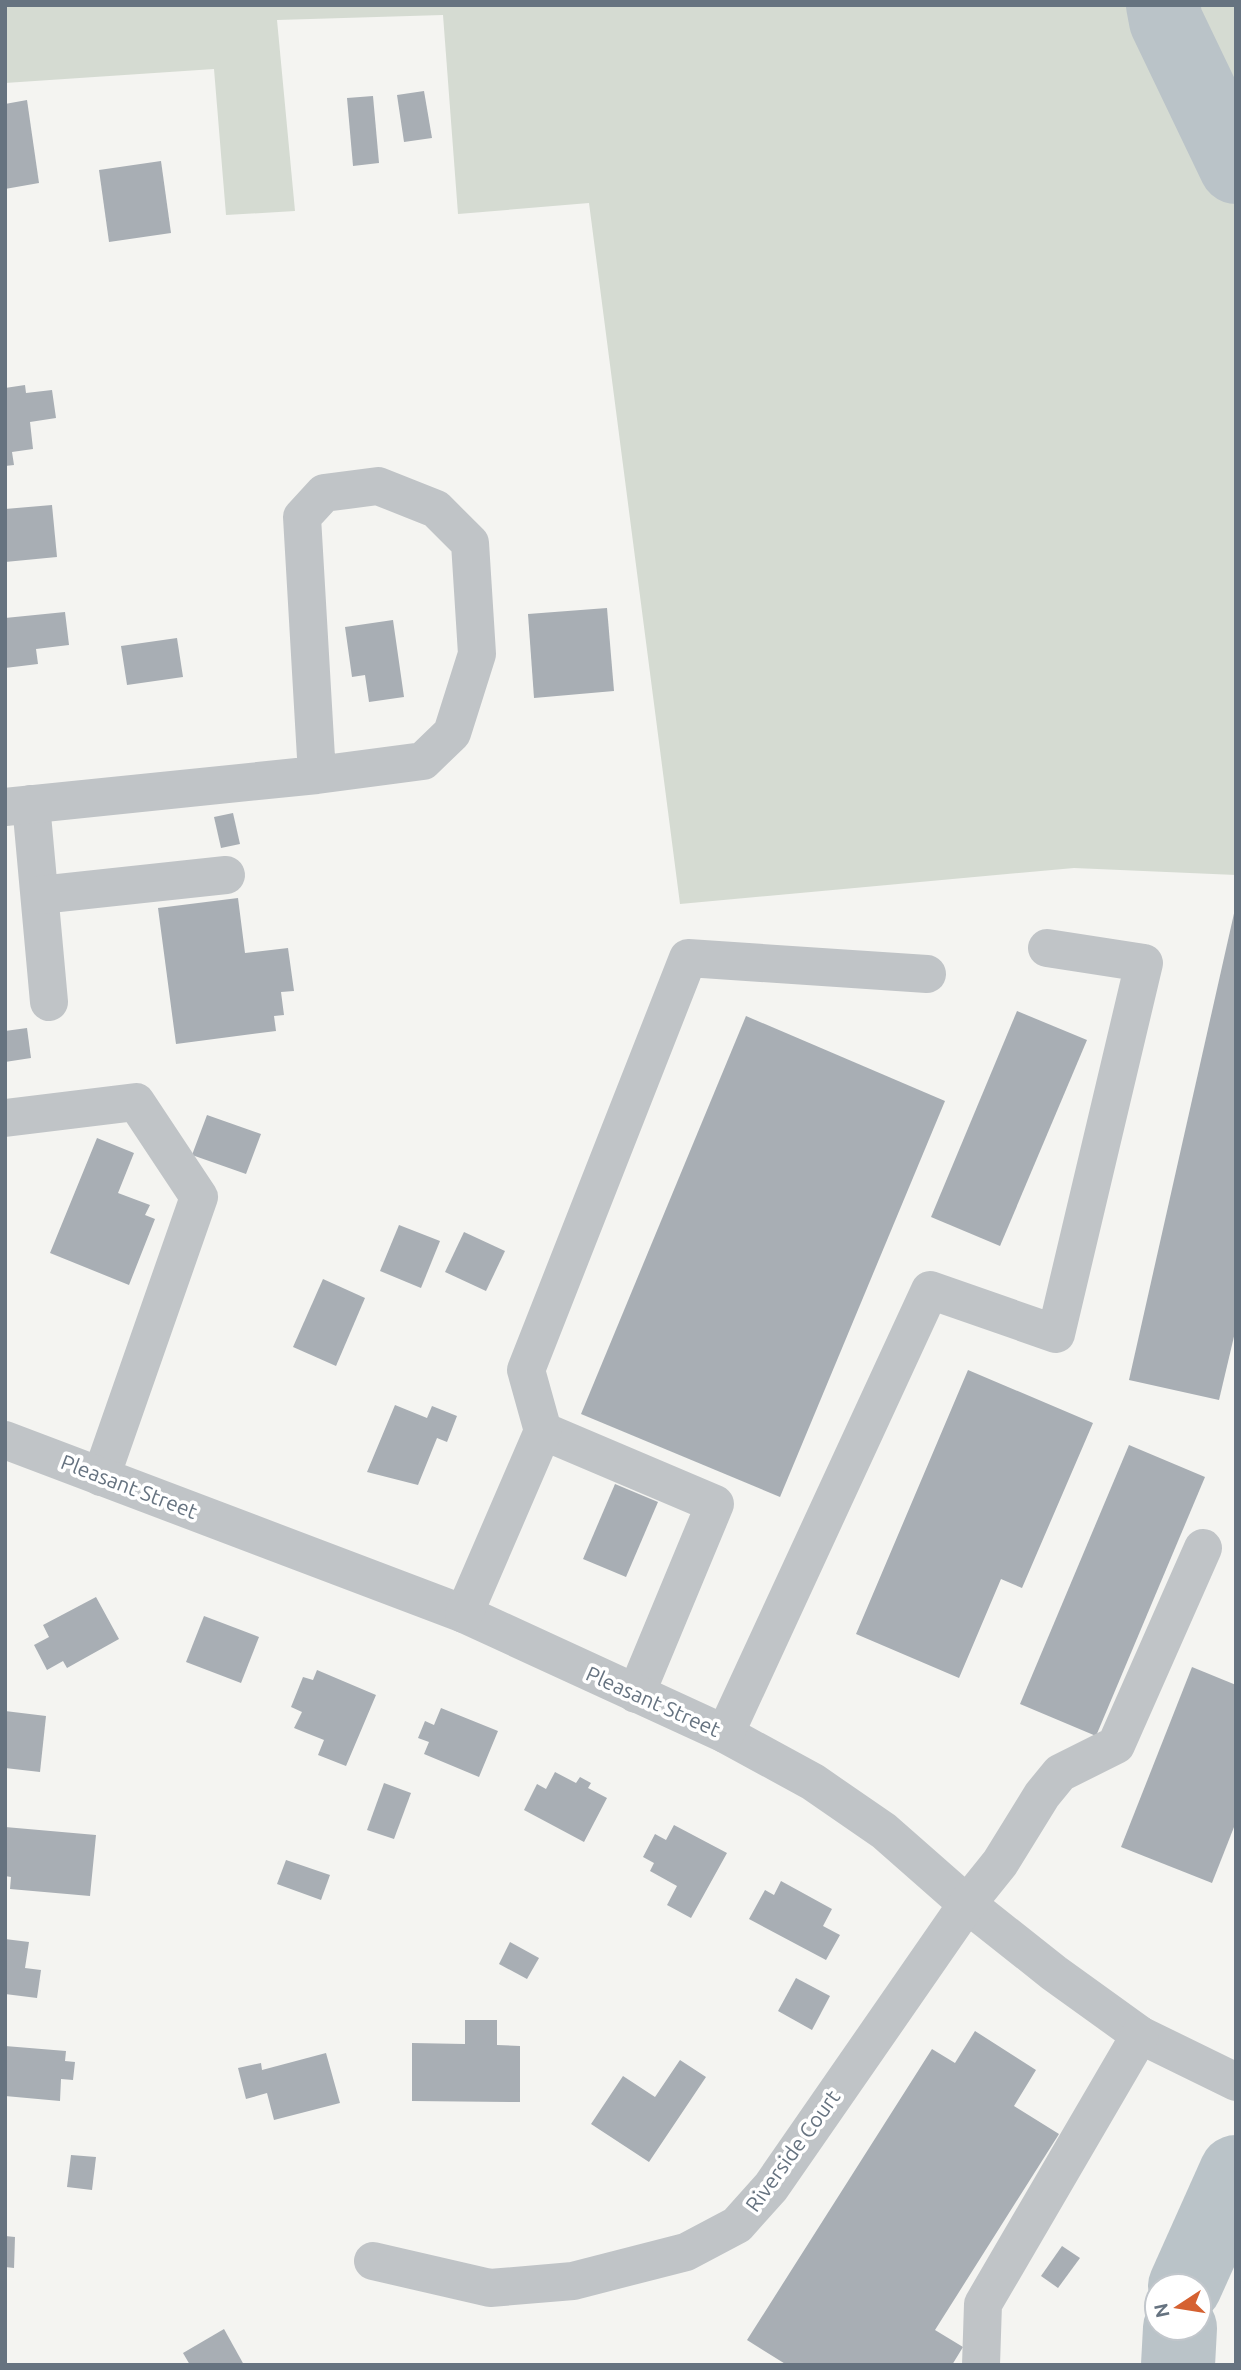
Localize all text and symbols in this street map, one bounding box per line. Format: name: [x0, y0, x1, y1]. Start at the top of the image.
street label: Pleasant Street: [58, 1449, 201, 1523]
street label: Pleasant Street: [583, 1661, 724, 1741]
street label: Riverside Court: [740, 2085, 844, 2216]
north arrow: [1143, 2272, 1213, 2342]
text: N: [1149, 2301, 1174, 2320]

